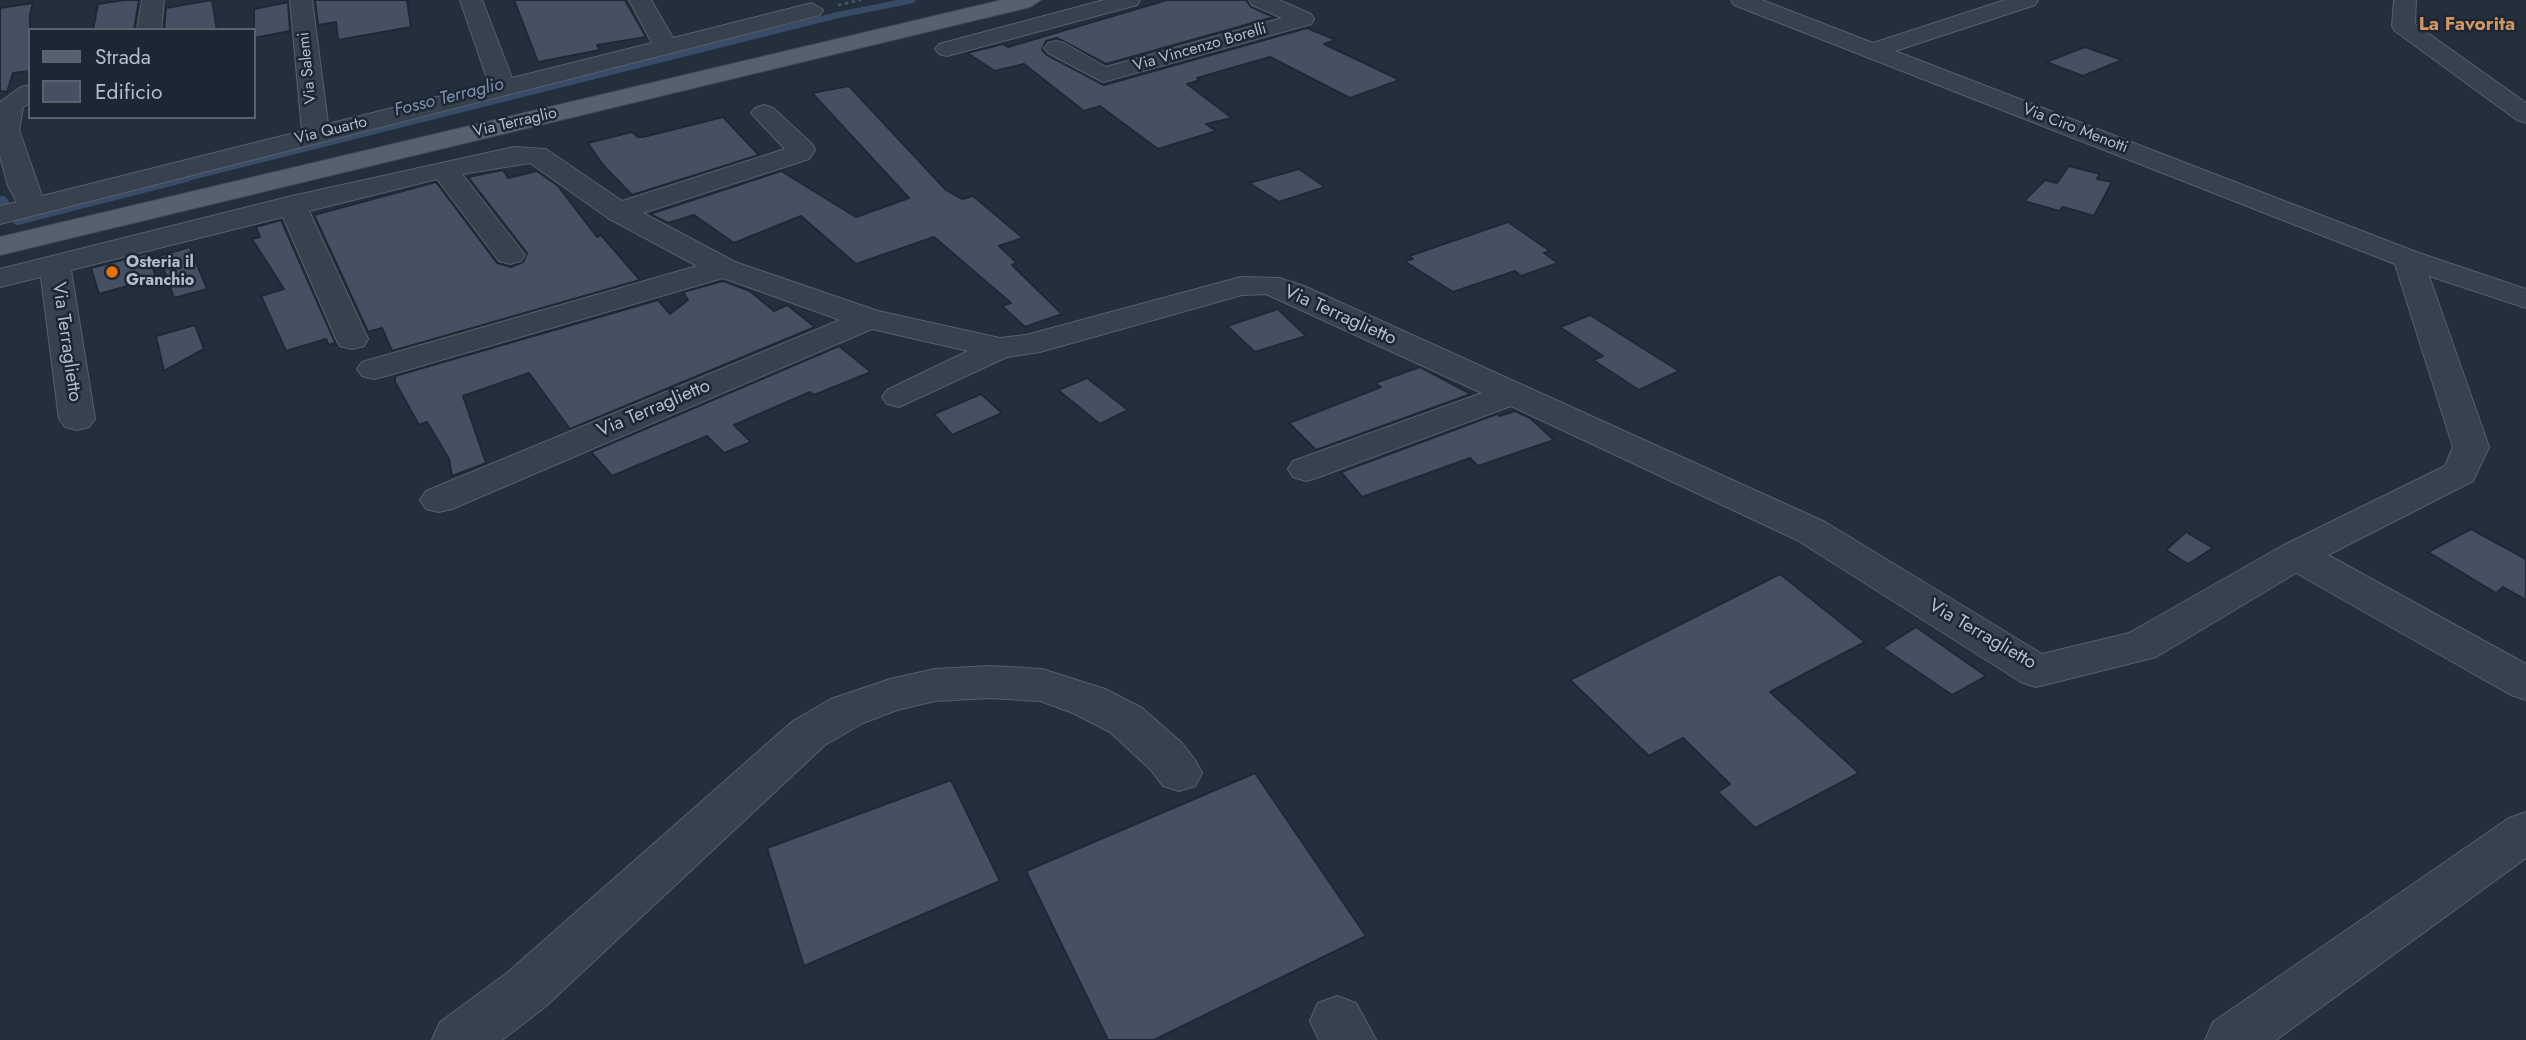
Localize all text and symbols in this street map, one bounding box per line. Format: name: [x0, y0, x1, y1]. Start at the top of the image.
district label: La Favorita: [2419, 14, 2515, 36]
street label: Via Vincenzo Borelli: [1131, 20, 1269, 76]
legend: [28, 28, 256, 119]
street label: Via Salemi: [295, 31, 321, 105]
text: Strada: [95, 42, 151, 72]
water label: Fosso Terraglio: [392, 74, 506, 122]
text: Edificio: [95, 77, 162, 107]
street label: Via Ciro Menotti: [2020, 100, 2130, 158]
street label: Via Terraglio: [471, 104, 559, 142]
street label: Via Quarto: [293, 113, 369, 149]
place label: Osteria il Granchio: [126, 253, 194, 291]
marker: Osteria il Granchio: [104, 264, 120, 280]
street label: Via Terraglietto: [46, 281, 86, 403]
street label: Via Terraglietto: [1280, 281, 1400, 351]
street label: Via Terraglietto: [594, 375, 714, 443]
street label: Via Terraglietto: [1924, 595, 2040, 675]

